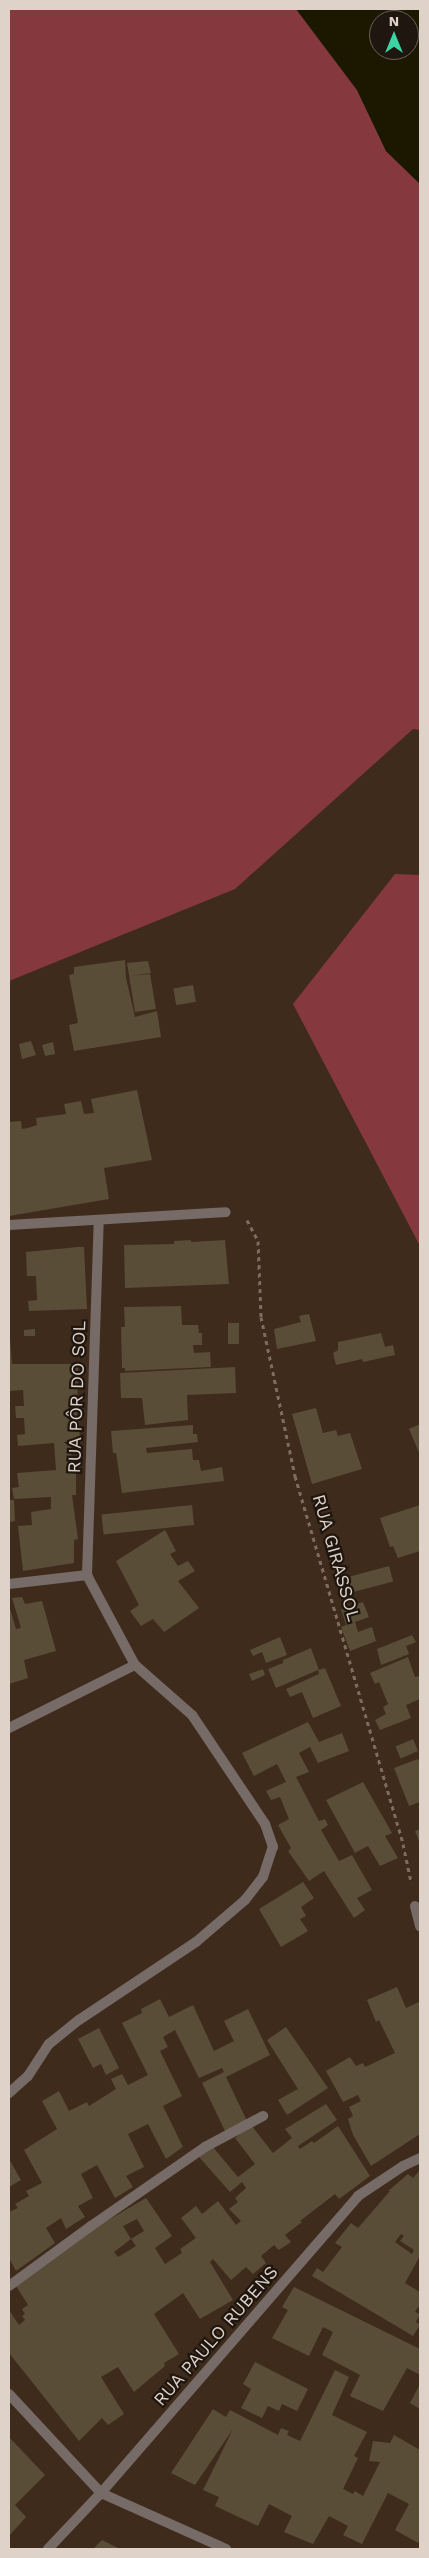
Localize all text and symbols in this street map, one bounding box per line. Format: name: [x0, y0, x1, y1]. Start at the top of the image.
north arrow: [369, 10, 419, 60]
text: N: [389, 13, 399, 29]
street label: RUA PÔR DO SOL: [64, 1320, 90, 1474]
street label: RUA GIRASSOL: [307, 1492, 365, 1624]
street label: RUA PAULO RUBENS: [149, 2261, 283, 2411]

